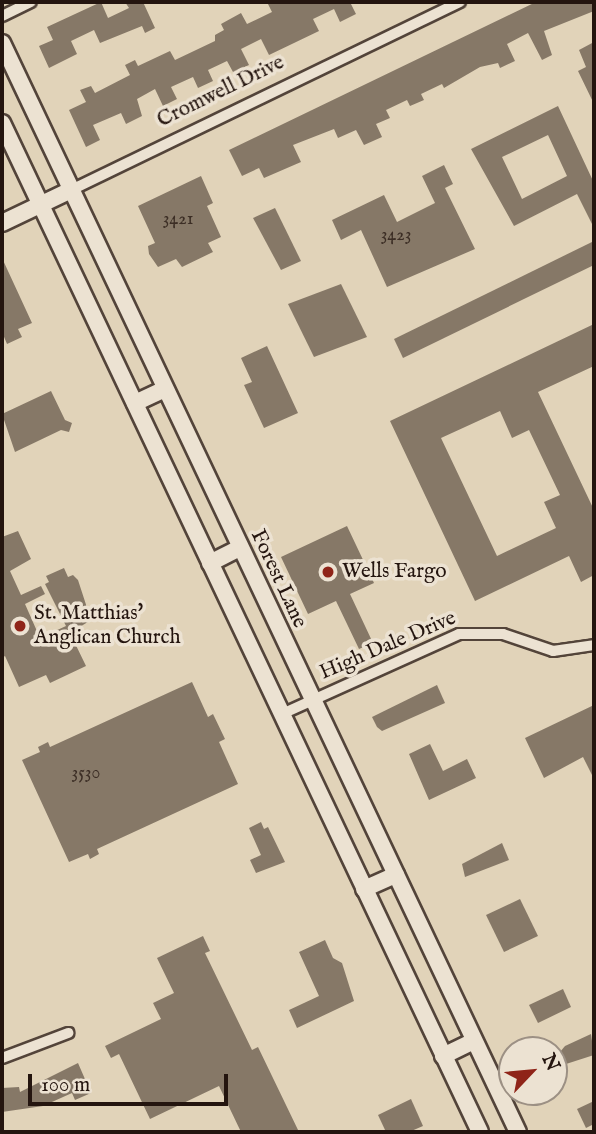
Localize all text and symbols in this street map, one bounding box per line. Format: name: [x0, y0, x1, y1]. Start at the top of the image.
street label: Cromwell Drive: [153, 50, 289, 134]
house number: 3421: [163, 209, 193, 231]
house number: 3423: [381, 225, 411, 247]
street label: Forest Lane: [244, 526, 312, 632]
place label: Wells Fargo: [342, 559, 447, 585]
marker: Wells Fargo: [320, 564, 336, 580]
place label: St. Matthias' Anglican Church: [34, 601, 181, 651]
street label: High Dale Drive: [316, 606, 460, 686]
marker: St. Matthias' Anglican Church: [12, 618, 28, 634]
house number: 3530: [72, 763, 100, 785]
north arrow: [498, 1036, 568, 1106]
text: N: [536, 1050, 564, 1075]
scale bar: [32, 1060, 231, 1104]
text: 100 m: [41, 1072, 90, 1099]

